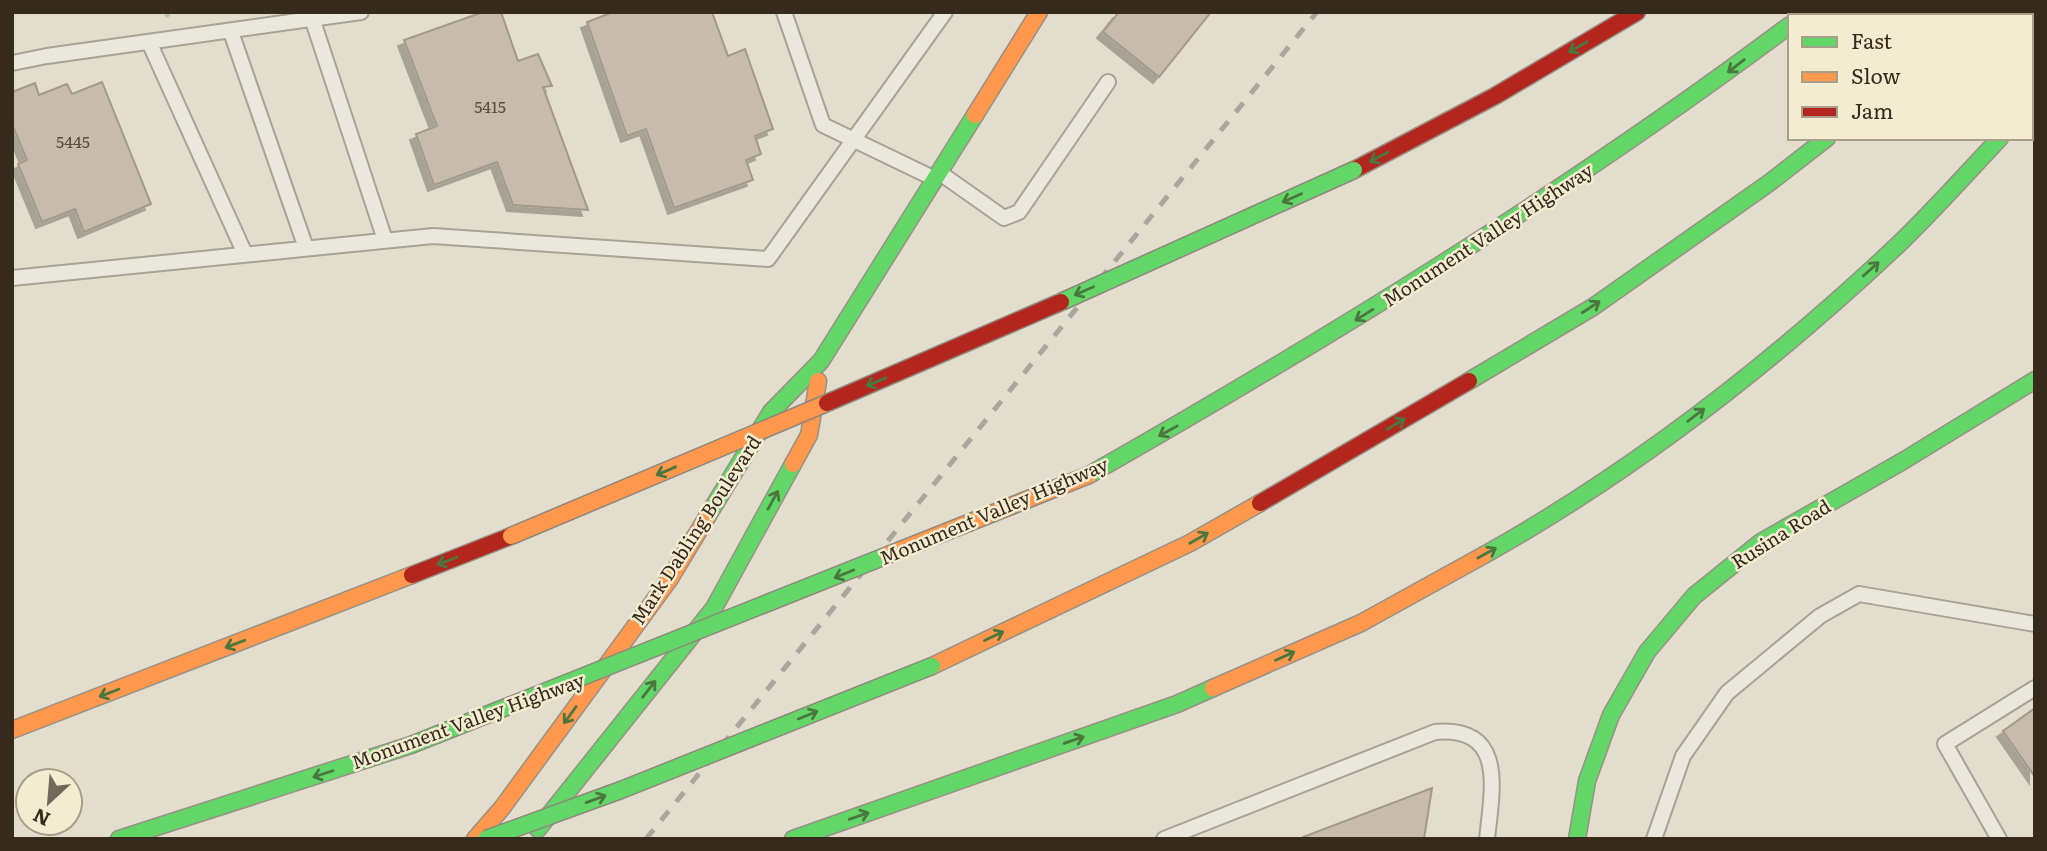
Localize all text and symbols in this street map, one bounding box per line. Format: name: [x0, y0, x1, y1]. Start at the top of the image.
legend: [1788, 14, 2033, 140]
text: Fast: [1851, 24, 1892, 55]
one-way arrow: [1569, 40, 1589, 54]
one-way arrow: [1727, 59, 1745, 74]
text: Slow: [1851, 59, 1901, 90]
house number: 5415: [474, 94, 506, 118]
text: Jam: [1851, 94, 1893, 125]
house number: 5445: [56, 129, 90, 153]
one-way arrow: [1370, 150, 1390, 164]
street label: Monument Valley Highway: [1377, 155, 1598, 313]
one-way arrow: [1282, 192, 1303, 205]
one-way arrow: [1861, 262, 1879, 278]
one-way arrow: [1074, 285, 1096, 298]
one-way arrow: [1581, 300, 1601, 314]
one-way arrow: [1354, 309, 1374, 323]
one-way arrow: [866, 376, 887, 389]
one-way arrow: [1686, 408, 1705, 423]
one-way arrow: [1386, 417, 1406, 431]
one-way arrow: [1158, 424, 1178, 438]
street label: Mark Dabling Boulevard: [623, 429, 767, 630]
street label: Monument Valley Highway: [875, 449, 1112, 571]
one-way arrow: [656, 465, 678, 478]
one-way arrow: [767, 490, 780, 511]
street label: Rusina Road: [1725, 491, 1836, 575]
one-way arrow: [1188, 531, 1209, 544]
one-way arrow: [1477, 546, 1497, 560]
one-way arrow: [437, 556, 459, 569]
one-way arrow: [833, 569, 855, 582]
one-way arrow: [983, 629, 1004, 643]
one-way arrow: [225, 639, 247, 652]
one-way arrow: [1274, 649, 1295, 662]
street label: Monument Valley Highway: [347, 665, 588, 775]
one-way arrow: [641, 681, 656, 699]
one-way arrow: [99, 688, 121, 701]
one-way arrow: [563, 705, 577, 724]
one-way arrow: [796, 708, 818, 721]
one-way arrow: [1062, 733, 1084, 745]
north arrow: [14, 767, 84, 837]
one-way arrow: [312, 768, 334, 781]
one-way arrow: [585, 792, 607, 804]
text: N: [28, 802, 54, 834]
one-way arrow: [848, 809, 870, 821]

